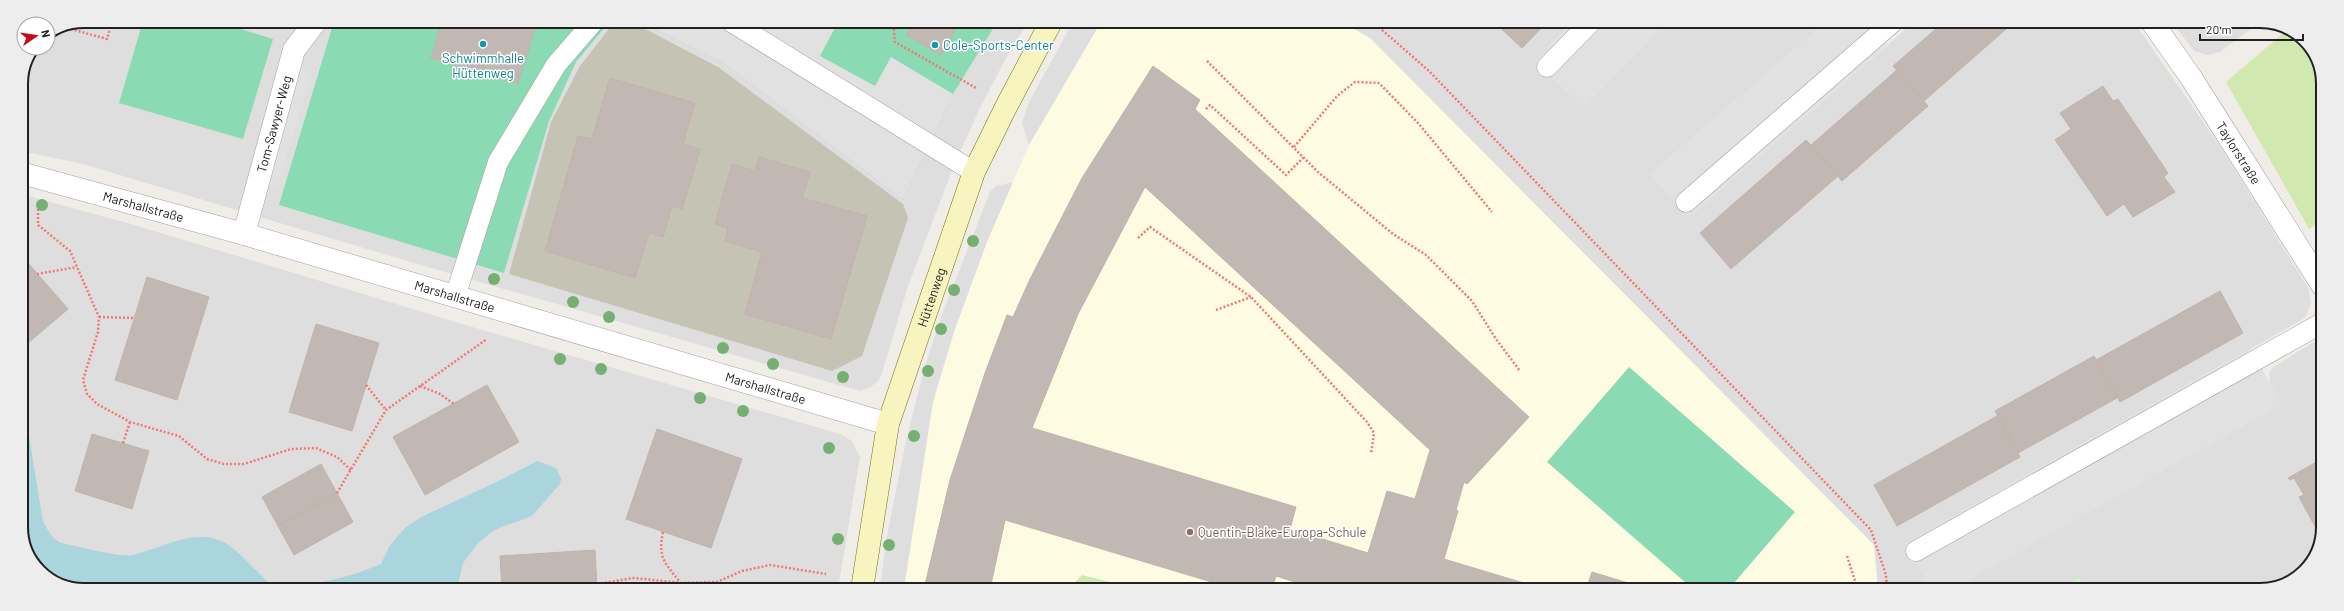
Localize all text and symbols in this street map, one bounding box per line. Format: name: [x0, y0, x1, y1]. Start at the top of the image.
north arrow: [16, 16, 56, 56]
scale bar: [2200, 16, 2303, 42]
text: 20 m: [2206, 22, 2232, 36]
text: N: [39, 29, 53, 39]
place label: Cole-Sports-Center: [943, 37, 1054, 53]
marker: Schwimmhalle Hüttenweg: [478, 39, 488, 49]
marker: Cole-Sports-Center: [930, 40, 940, 50]
place label: Schwimmhalle Hüttenweg: [442, 50, 524, 81]
street label: Tom-Sawyer-Weg: [253, 74, 295, 174]
street label: Taylorstraße: [2213, 119, 2264, 187]
street label: Marshallstraße: [101, 188, 186, 225]
street label: Hüttenweg: [914, 265, 949, 329]
street label: Marshallstraße: [413, 277, 497, 316]
street label: Marshallstraße: [723, 368, 808, 407]
place label: Quentin-Blake-Europa-Schule: [1198, 524, 1366, 540]
marker: Quentin-Blake-Europa-Schule: [1185, 527, 1195, 537]

